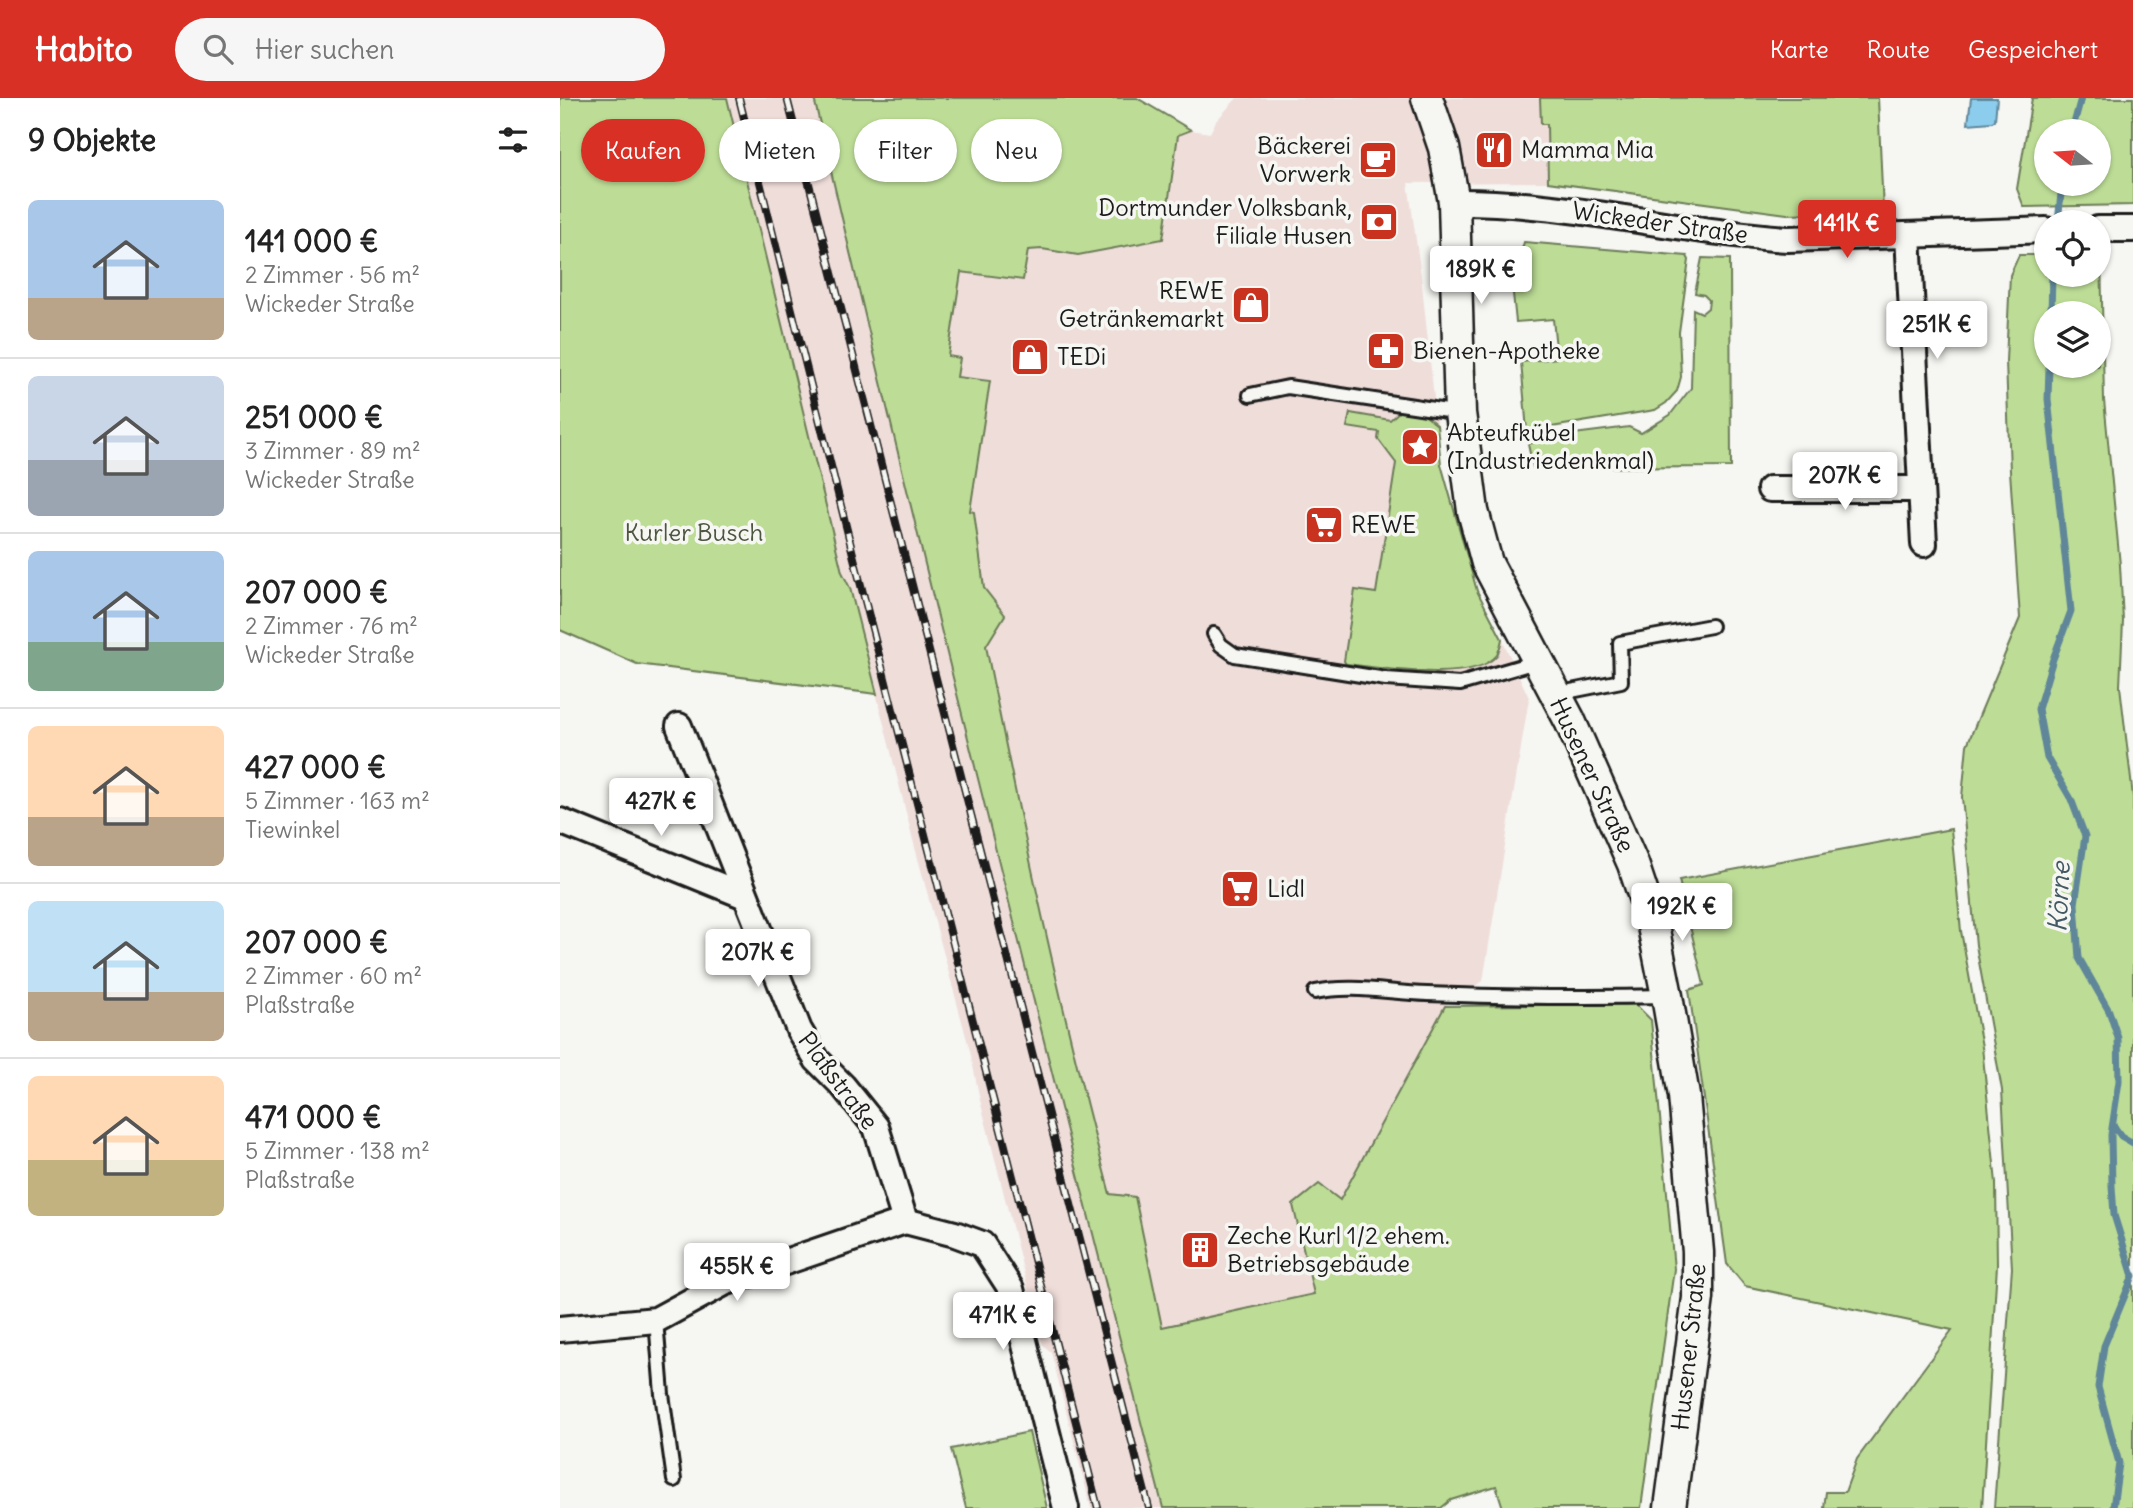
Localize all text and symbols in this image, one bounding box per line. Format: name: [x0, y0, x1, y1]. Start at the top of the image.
search box: [175, 18, 665, 81]
text: Habito: [35, 28, 133, 70]
icon: search: [199, 30, 237, 68]
text: Hier suchen: [255, 33, 394, 66]
text: Karte: [1770, 34, 1829, 64]
text: Route: [1867, 34, 1930, 64]
text: Gespeichert: [1968, 34, 2098, 64]
chip: Kaufen: [581, 119, 705, 182]
chip: Mieten: [719, 119, 840, 182]
chip: Filter: [854, 119, 957, 182]
chip: Neu: [971, 119, 1062, 182]
north arrow: [2034, 119, 2110, 196]
map controls: [2034, 119, 2111, 378]
text: 9 Objekte: [28, 121, 156, 159]
icon: filters: [494, 121, 532, 159]
restaurant icon: Mamma Mia: [1473, 129, 1515, 171]
place label: Bäckerei Vorwerk: [1257, 130, 1351, 188]
place label: Mamma Mia: [1521, 134, 1654, 164]
cafe icon: Bäckerei Vorwerk: [1357, 139, 1399, 181]
place label: Dortmunder Volksbank, Filiale Husen: [1098, 192, 1352, 250]
street label: Wickeder Straße: [1570, 195, 1750, 249]
pin: 141K €: [1790, 200, 1904, 260]
bank icon: Dortmunder Volksbank, Filiale Husen: [1358, 201, 1400, 243]
text: 141K €: [1814, 208, 1880, 237]
button: locate: [2034, 210, 2111, 287]
text: 141 000 €: [245, 222, 379, 260]
icon: home: [84, 228, 168, 312]
pin: 189K €: [1424, 246, 1538, 306]
text: 189K €: [1446, 254, 1516, 283]
text: 2 Zimmer · 56 m²: [245, 260, 420, 289]
place label: REWE Getränkemarkt: [1059, 275, 1224, 333]
shop icon: REWE Getränkemarkt: [1230, 284, 1272, 326]
text: Wickeder Straße: [245, 289, 415, 318]
button: layers: [2034, 301, 2111, 378]
pin: 251K €: [1880, 302, 1994, 361]
text: 251K €: [1902, 309, 1972, 338]
pharmacy icon: Bienen-Apotheke: [1365, 330, 1407, 372]
place label: Bienen-Apotheke: [1413, 335, 1600, 365]
shop icon: TEDi: [1009, 336, 1051, 378]
place label: TEDi: [1057, 341, 1106, 371]
text: 251 000 €: [245, 398, 383, 436]
icon: home: [84, 404, 168, 488]
place label: Abteufkübel (Industriedenkmal): [1447, 417, 1654, 475]
place icon: Abteufkübel (Industriedenkmal): [1399, 426, 1441, 468]
text: 3 Zimmer · 89 m²: [245, 436, 421, 465]
pin: 207K €: [1788, 452, 1902, 512]
text: 207K €: [1808, 460, 1882, 489]
text: Wickeder Straße: [245, 465, 415, 494]
supermarket icon: REWE: [1303, 504, 1345, 546]
place label: REWE: [1351, 509, 1416, 539]
park label: Kurler Busch: [625, 517, 763, 547]
text: 207 000 €: [245, 573, 388, 611]
icon: home: [84, 579, 168, 663]
text: 2 Zimmer · 76 m²: [245, 611, 418, 640]
text: Wickeder Straße: [245, 640, 415, 669]
street label: Husener Straße: [1544, 692, 1642, 857]
text: 427 000 €: [245, 748, 386, 786]
icon: home: [84, 754, 168, 838]
pin: 427K €: [604, 778, 718, 838]
text: 5 Zimmer · 163 m²: [245, 786, 430, 815]
text: 427K €: [625, 786, 697, 815]
text: Tiewinkel: [245, 815, 340, 844]
water label: Körne: [2040, 859, 2077, 933]
supermarket icon: Lidl: [1219, 868, 1261, 910]
place label: Lidl: [1267, 873, 1305, 903]
pin: 192K €: [1625, 884, 1739, 943]
text: 192K €: [1647, 891, 1717, 920]
text: 207 000 €: [245, 923, 388, 961]
icon: home: [84, 929, 168, 1013]
pin: 207K €: [701, 930, 815, 989]
text: 207K €: [721, 937, 795, 966]
text: 2 Zimmer · 60 m²: [245, 961, 422, 990]
text: Plaßstraße: [245, 990, 355, 1019]
street label: Plaßstraße: [792, 1026, 885, 1135]
text: 471 000 €: [245, 1098, 381, 1136]
icon: home: [84, 1104, 168, 1188]
text: 5 Zimmer · 138 m²: [245, 1136, 430, 1165]
text: Plaßstraße: [245, 1165, 355, 1194]
place label: Zeche Kurl 1/2 ehem. Betriebsgebäude: [1227, 1220, 1450, 1278]
building icon: Zeche Kurl 1/2 ehem. Betriebsgebäude: [1179, 1229, 1221, 1271]
pin: 455K €: [680, 1244, 794, 1303]
text: 455K €: [700, 1251, 774, 1280]
street label: Husener Straße: [1664, 1262, 1712, 1432]
pin: 471K €: [946, 1292, 1060, 1352]
text: 471K €: [969, 1300, 1037, 1329]

